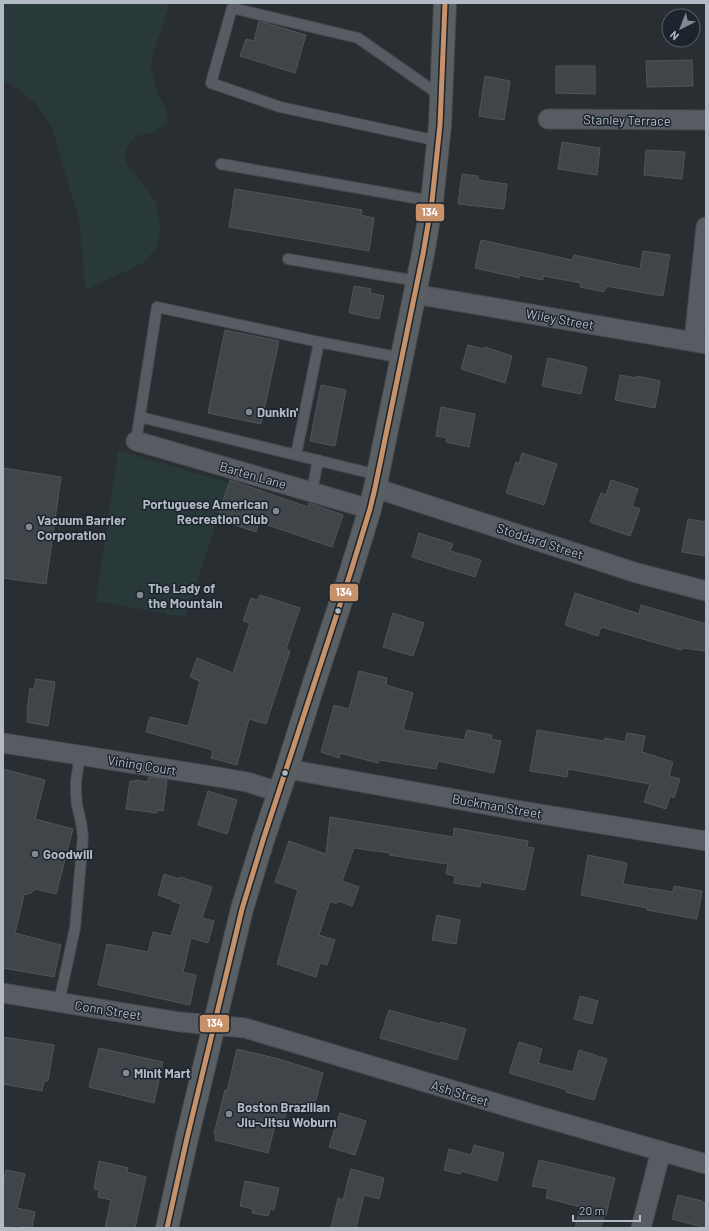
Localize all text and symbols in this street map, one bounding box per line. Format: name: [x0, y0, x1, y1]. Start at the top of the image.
north arrow: [661, 8, 701, 48]
text: N: [667, 29, 681, 43]
street label: Stanley Terrace: [583, 111, 671, 129]
line badge: 134: [415, 203, 445, 222]
text: 134: [422, 205, 439, 218]
street label: Wiley Street: [525, 305, 595, 333]
place label: Dunkin': [257, 404, 299, 420]
marker: Dunkin': [244, 407, 254, 417]
street label: Barten Lane: [218, 458, 288, 492]
place label: Portuguese American Recreation Club: [143, 496, 268, 527]
marker: Portuguese American Recreation Club: [271, 506, 281, 516]
place label: Vacuum Barrier Corporation: [37, 512, 126, 543]
street label: Stoddard Street: [495, 519, 585, 563]
marker: Vacuum Barrier Corporation: [24, 522, 34, 532]
place label: The Lady of the Mountain: [148, 580, 223, 611]
line badge: 134: [329, 583, 359, 602]
text: 134: [336, 585, 353, 598]
marker: The Lady of the Mountain: [135, 590, 145, 600]
unlabelled marker: [333, 606, 343, 616]
street label: Vining Court: [106, 752, 178, 778]
unlabelled marker: [280, 768, 290, 778]
street label: Buckman Street: [451, 790, 543, 822]
place label: Goodwill: [43, 846, 93, 862]
marker: Goodwill: [30, 849, 40, 859]
street label: Conn Street: [74, 997, 142, 1023]
line badge: 134: [199, 1014, 230, 1033]
text: 134: [207, 1016, 224, 1029]
place label: Minit Mart: [134, 1065, 191, 1081]
marker: Minit Mart: [121, 1068, 131, 1078]
street label: Ash Street: [429, 1077, 491, 1109]
place label: Boston Brazilian Jiu-Jitsu Woburn: [237, 1099, 337, 1130]
marker: Boston Brazilian Jiu-Jitsu Woburn: [224, 1109, 234, 1119]
scale bar: [573, 1197, 640, 1223]
text: 20 m: [579, 1203, 605, 1217]

